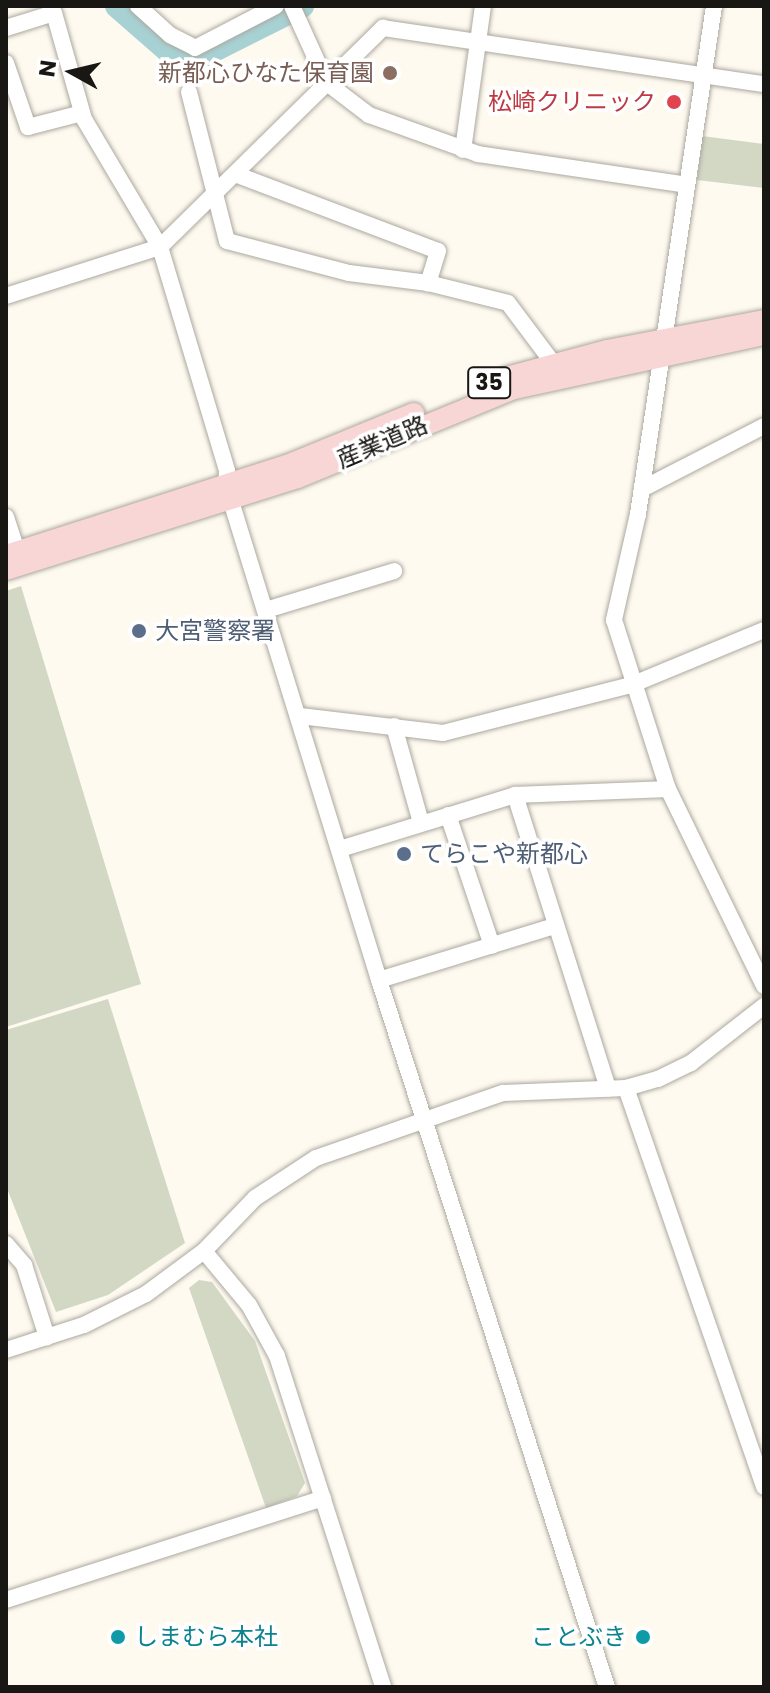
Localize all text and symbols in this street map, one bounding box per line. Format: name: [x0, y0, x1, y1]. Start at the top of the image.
north arrow: [32, 32, 112, 112]
text: N: [31, 58, 64, 79]
place label: 新都心ひなた保育園: [158, 59, 374, 87]
marker: 新都心ひなた保育園: [381, 64, 399, 82]
place label: 松崎クリニック: [488, 88, 656, 116]
marker: 松崎クリニック: [663, 91, 685, 113]
road number: 35: [467, 365, 511, 401]
street label: 産業道路: [332, 410, 432, 474]
place label: 大宮警察署: [155, 617, 275, 645]
marker: 大宮警察署: [130, 622, 148, 640]
place label: てらこや新都心: [420, 840, 588, 868]
marker: てらこや新都心: [395, 845, 413, 863]
place label: しまむら本社: [134, 1623, 278, 1651]
place label: ことぶき: [531, 1623, 627, 1651]
marker: しまむら本社: [109, 1628, 127, 1646]
marker: ことぶき: [634, 1628, 652, 1646]

